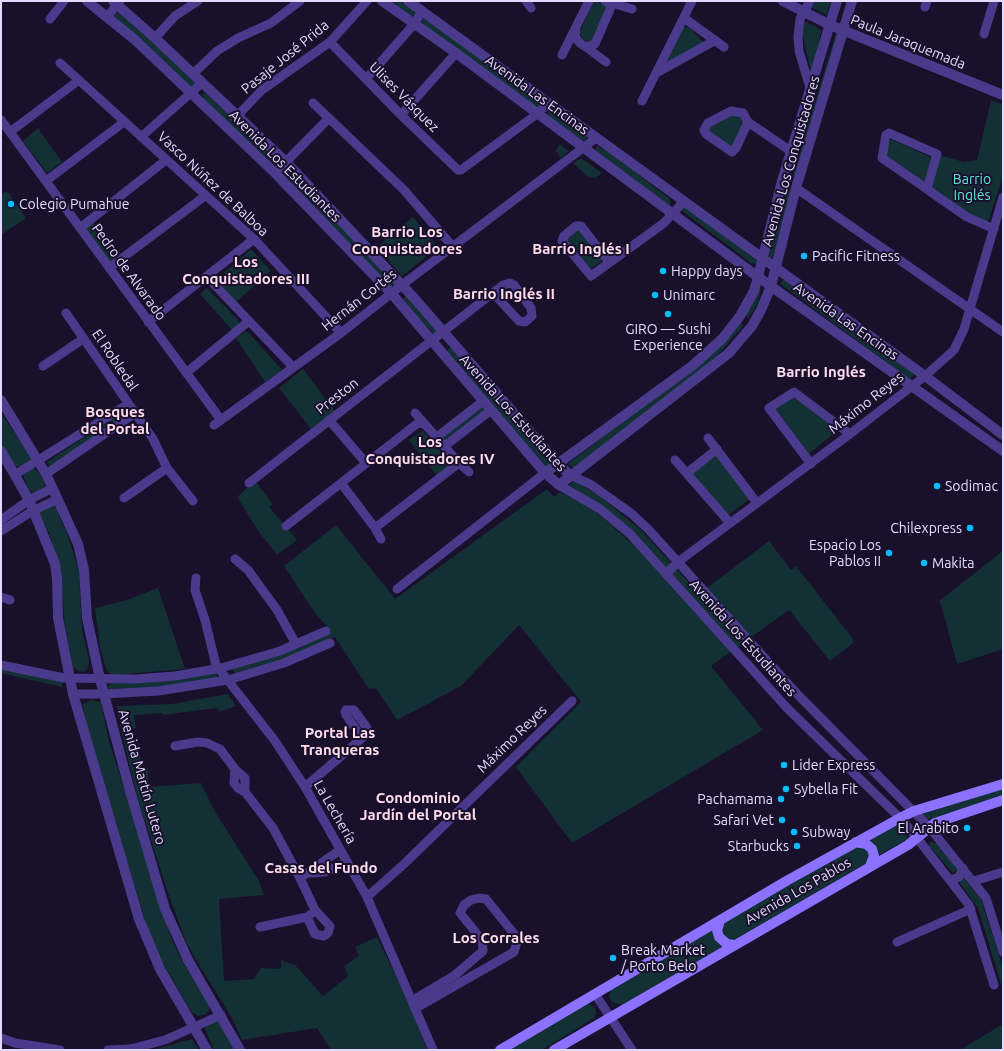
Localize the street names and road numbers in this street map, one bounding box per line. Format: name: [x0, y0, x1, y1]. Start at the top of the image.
street label: Paula Jaraquemada: [848, 11, 968, 73]
street label: Pasaje José Prida: [238, 17, 332, 97]
street label: Avenida Las Encinas: [482, 52, 592, 138]
street label: Ulises Vásquez: [366, 59, 442, 135]
street label: Avenida Los Conquistadores: [759, 74, 823, 248]
street label: Avenida Los Estudiantes: [225, 106, 345, 226]
street label: Vasco Núñez de Balboa: [154, 128, 272, 240]
street label: Pedro de Alvarado: [88, 220, 170, 324]
street label: Hernán Cortés: [318, 266, 400, 334]
street label: Avenida Las Encinas: [790, 279, 902, 363]
street label: El Robledal: [88, 326, 142, 394]
street label: Avenida Los Estudiantes: [456, 351, 570, 475]
street label: Máximo Reyes: [825, 369, 907, 437]
street label: Preston: [312, 374, 362, 418]
street label: Avenida Los Estudiantes: [686, 576, 800, 700]
street label: Máximo Reyes: [474, 702, 550, 776]
street label: Avenida Martín Lutero: [115, 707, 169, 847]
street label: La Lechería: [310, 777, 360, 847]
street label: Avenida Los Pablos: [742, 854, 854, 928]

